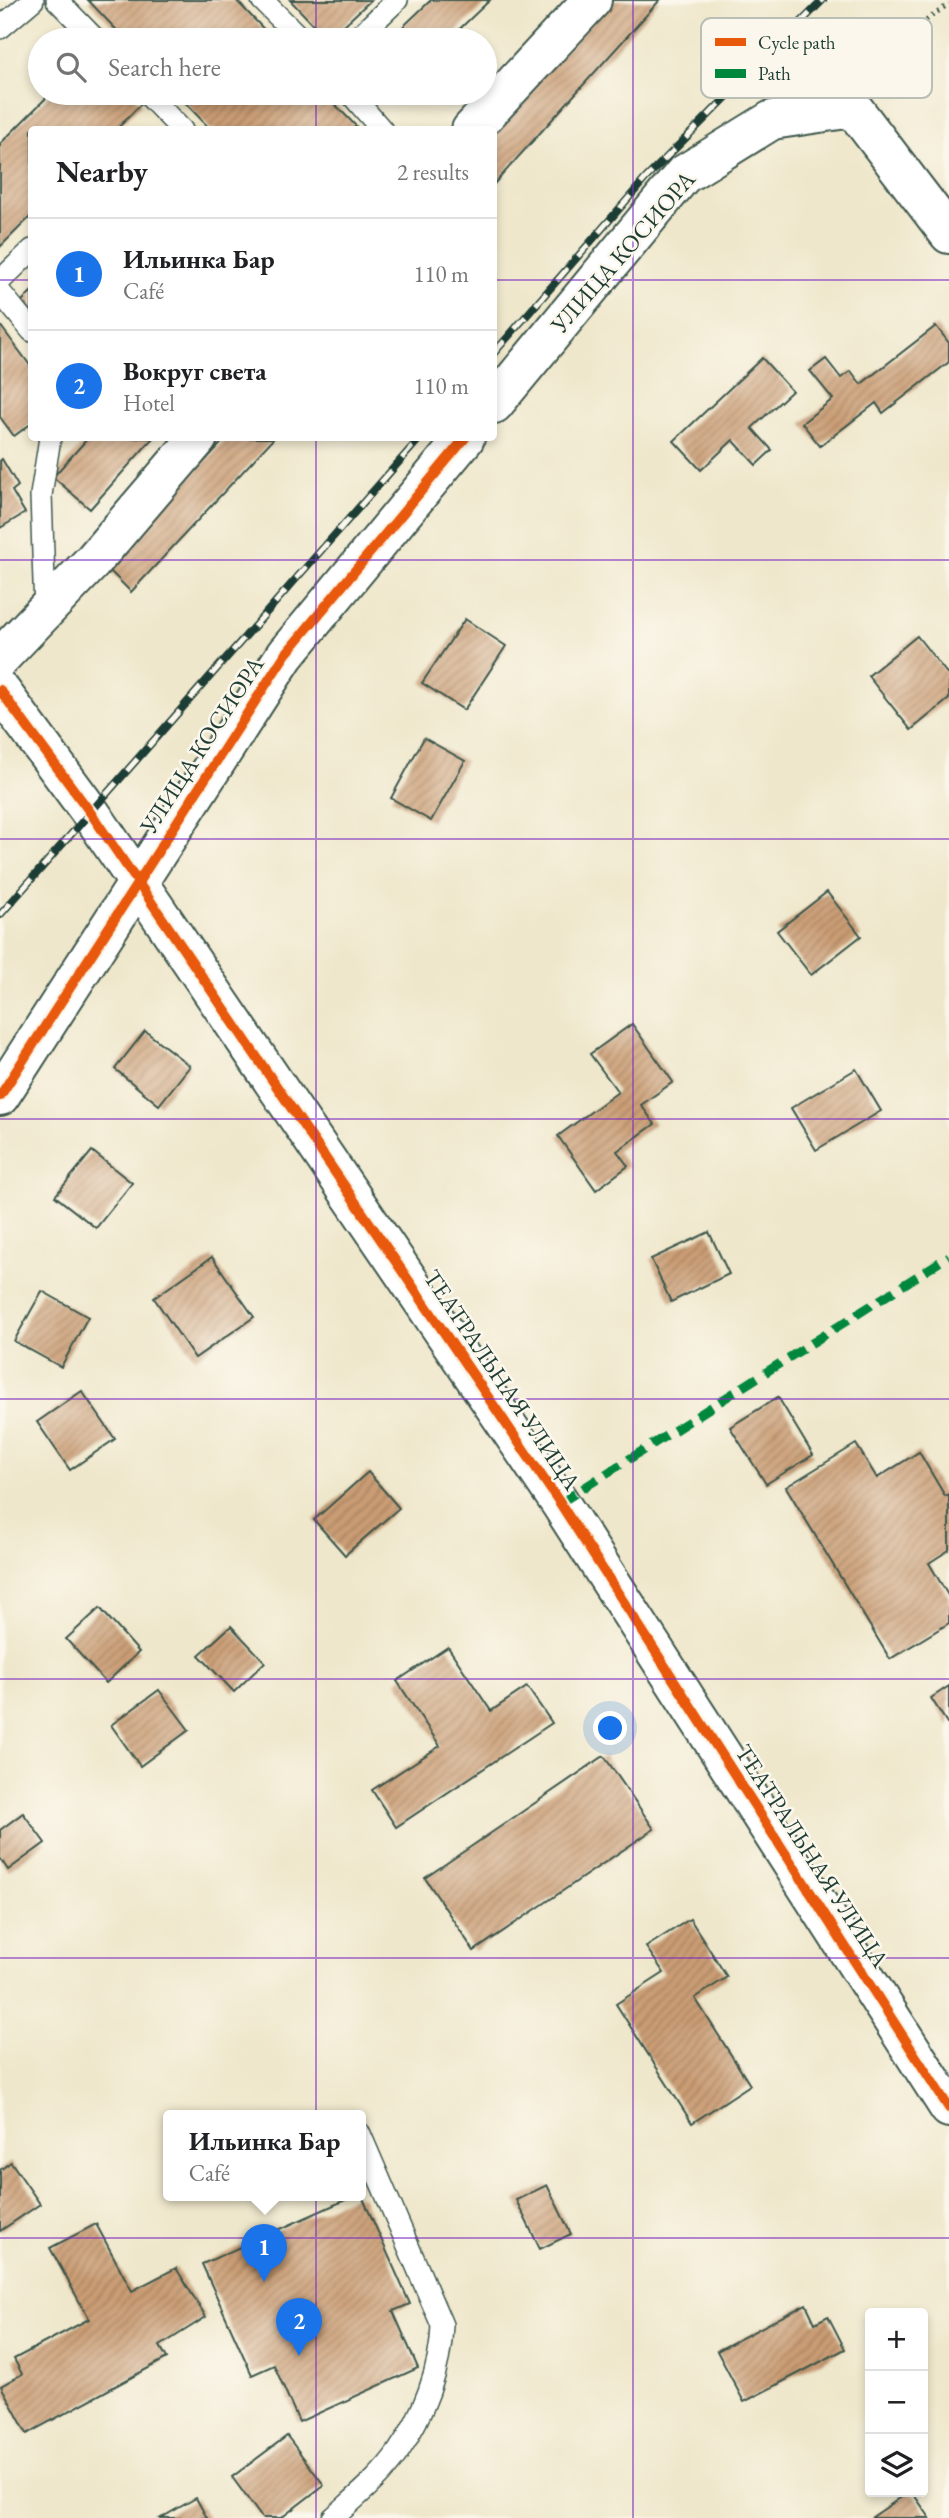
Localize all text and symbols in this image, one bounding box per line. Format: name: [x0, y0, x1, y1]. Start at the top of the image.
legend: [701, 18, 932, 98]
search box: [28, 28, 497, 105]
text: Cycle path: [758, 30, 836, 55]
icon: search: [52, 48, 90, 86]
text: Search here: [108, 50, 221, 84]
text: Path: [758, 61, 791, 86]
text: Nearby: [56, 152, 148, 191]
text: 2 results: [397, 157, 469, 187]
street label: УЛИЦА КОСИОРА: [543, 164, 702, 340]
text: Ильинка Бар: [123, 242, 275, 276]
text: 1: [73, 259, 85, 289]
text: 110 m: [413, 259, 469, 289]
text: Café: [123, 276, 164, 306]
text: Вокруг света: [123, 354, 267, 388]
text: 2: [73, 371, 85, 401]
text: 110 m: [413, 371, 469, 401]
text: Hotel: [123, 388, 175, 418]
street label: УЛИЦА КОСИОРА: [132, 650, 271, 840]
street label: ТЕАТРАЛЬНАЯ УЛИЦА: [417, 1263, 588, 1497]
your location: [593, 1711, 627, 1745]
street label: ТЕАТРАЛЬНАЯ УЛИЦА: [729, 1738, 896, 1974]
popup: [163, 2110, 366, 2201]
text: Ильинка Бар: [189, 2124, 340, 2158]
text: Café: [189, 2158, 230, 2188]
pin: 1: [241, 2224, 287, 2282]
pin: 2: [276, 2298, 322, 2356]
map controls: [865, 2308, 928, 2497]
button: +: [865, 2308, 928, 2371]
button: −: [865, 2371, 928, 2434]
button: layers: [865, 2434, 928, 2497]

